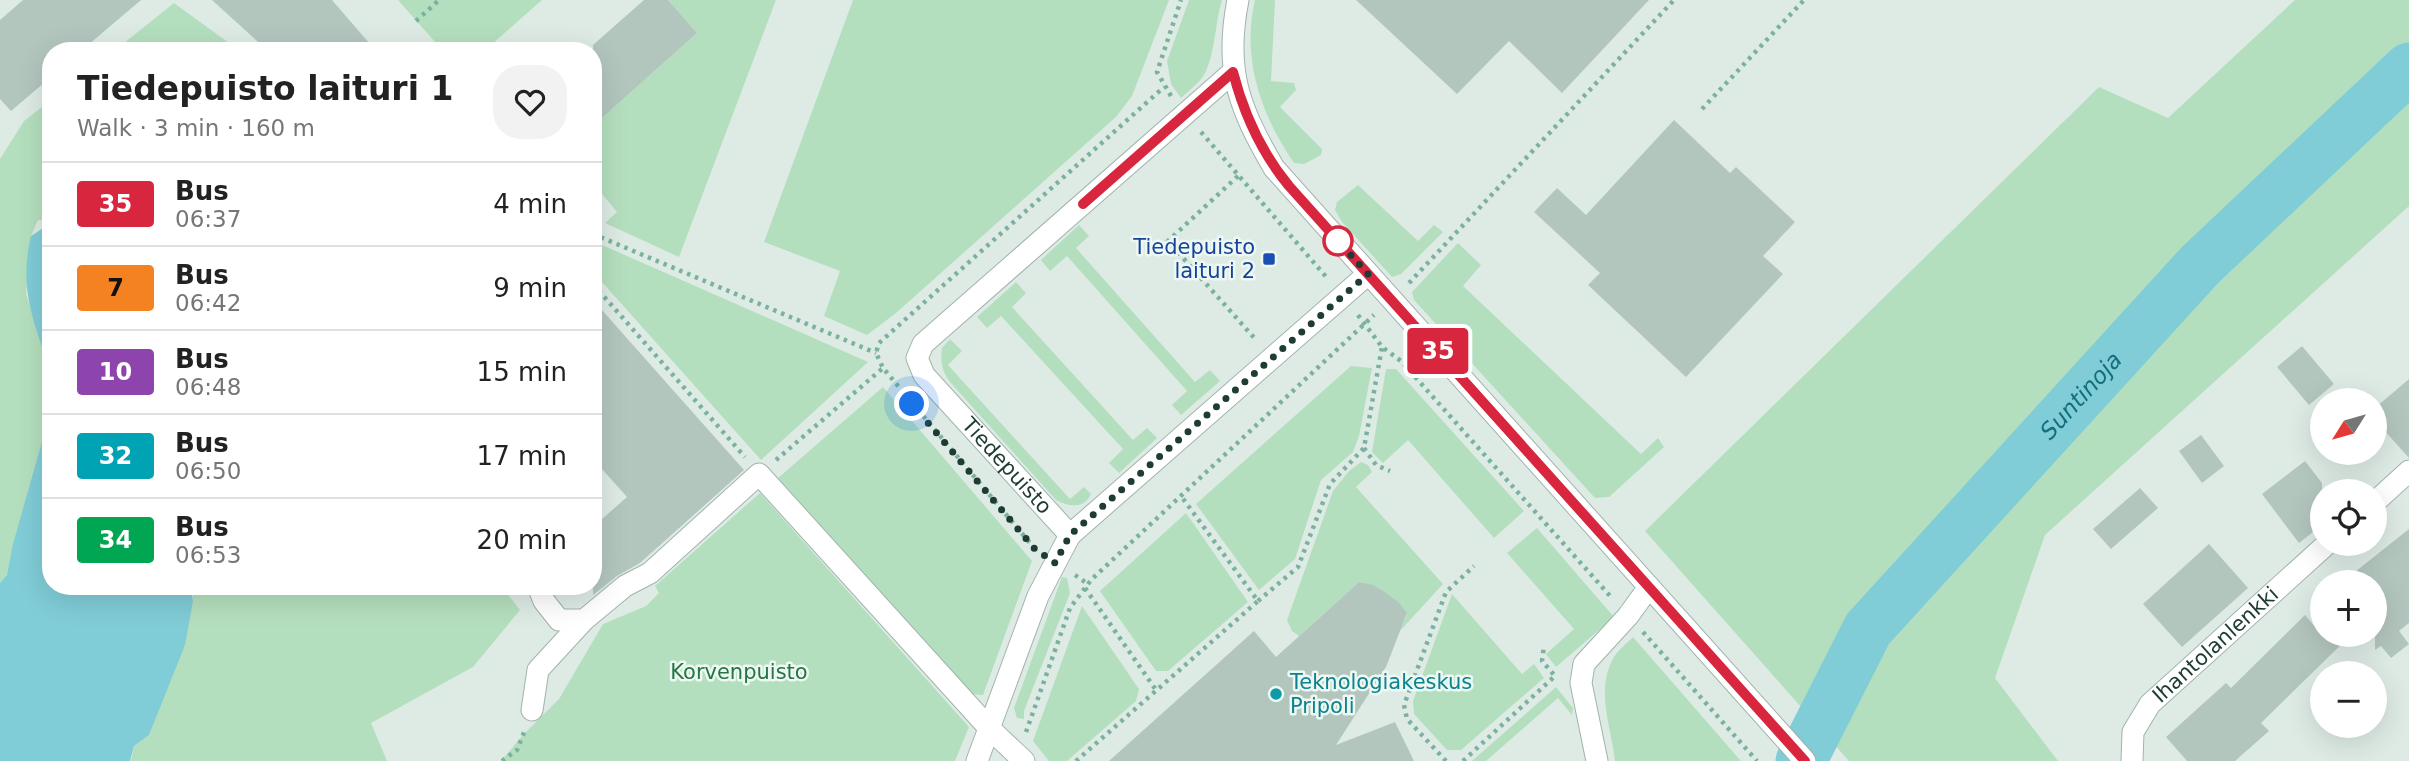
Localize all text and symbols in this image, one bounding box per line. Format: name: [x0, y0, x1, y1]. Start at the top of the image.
button: heart: [493, 65, 567, 139]
text: Tiedepuisto laituri 1: [77, 69, 453, 108]
text: Walk · 3 min · 160 m: [77, 115, 315, 141]
text: Bus: [175, 176, 229, 206]
text: 4 min: [493, 189, 567, 219]
text: 35: [99, 190, 132, 218]
text: 06:37: [175, 206, 241, 232]
unlabelled marker: [1323, 226, 1353, 256]
place label: Tiedepuisto laituri 2: [1132, 235, 1255, 283]
marker: Tiedepuisto laituri 2: [1261, 251, 1277, 267]
text: Bus: [175, 260, 229, 290]
text: 9 min: [493, 273, 567, 303]
text: 7: [107, 274, 124, 302]
text: 06:42: [175, 290, 241, 316]
line badge: 35: [1406, 328, 1470, 374]
text: 35: [1421, 337, 1455, 365]
text: Bus: [175, 344, 229, 374]
water label: Suntinoja: [2035, 347, 2127, 444]
text: 15 min: [477, 357, 567, 387]
text: 10: [99, 358, 132, 386]
text: 06:48: [175, 374, 241, 400]
your location: [894, 386, 929, 421]
north arrow: [2310, 388, 2387, 466]
map controls: [2310, 388, 2387, 738]
street label: Tiedepuisto: [956, 412, 1057, 519]
text: Bus: [175, 428, 229, 458]
text: 17 min: [477, 441, 567, 471]
text: 32: [99, 442, 132, 470]
text: 06:50: [175, 458, 241, 484]
button: locate: [2310, 479, 2387, 556]
text: Bus: [175, 512, 229, 542]
text: 20 min: [477, 525, 567, 555]
text: 34: [99, 526, 132, 554]
text: 06:53: [175, 542, 241, 568]
button: +: [2310, 570, 2387, 647]
street label: Ihantolanlenkki: [2148, 582, 2283, 708]
park label: Korvenpuisto: [670, 660, 808, 684]
button: −: [2310, 661, 2387, 738]
place label: Teknologiakeskus Pripoli: [1289, 670, 1472, 718]
marker: Teknologiakeskus Pripoli: [1268, 686, 1284, 702]

